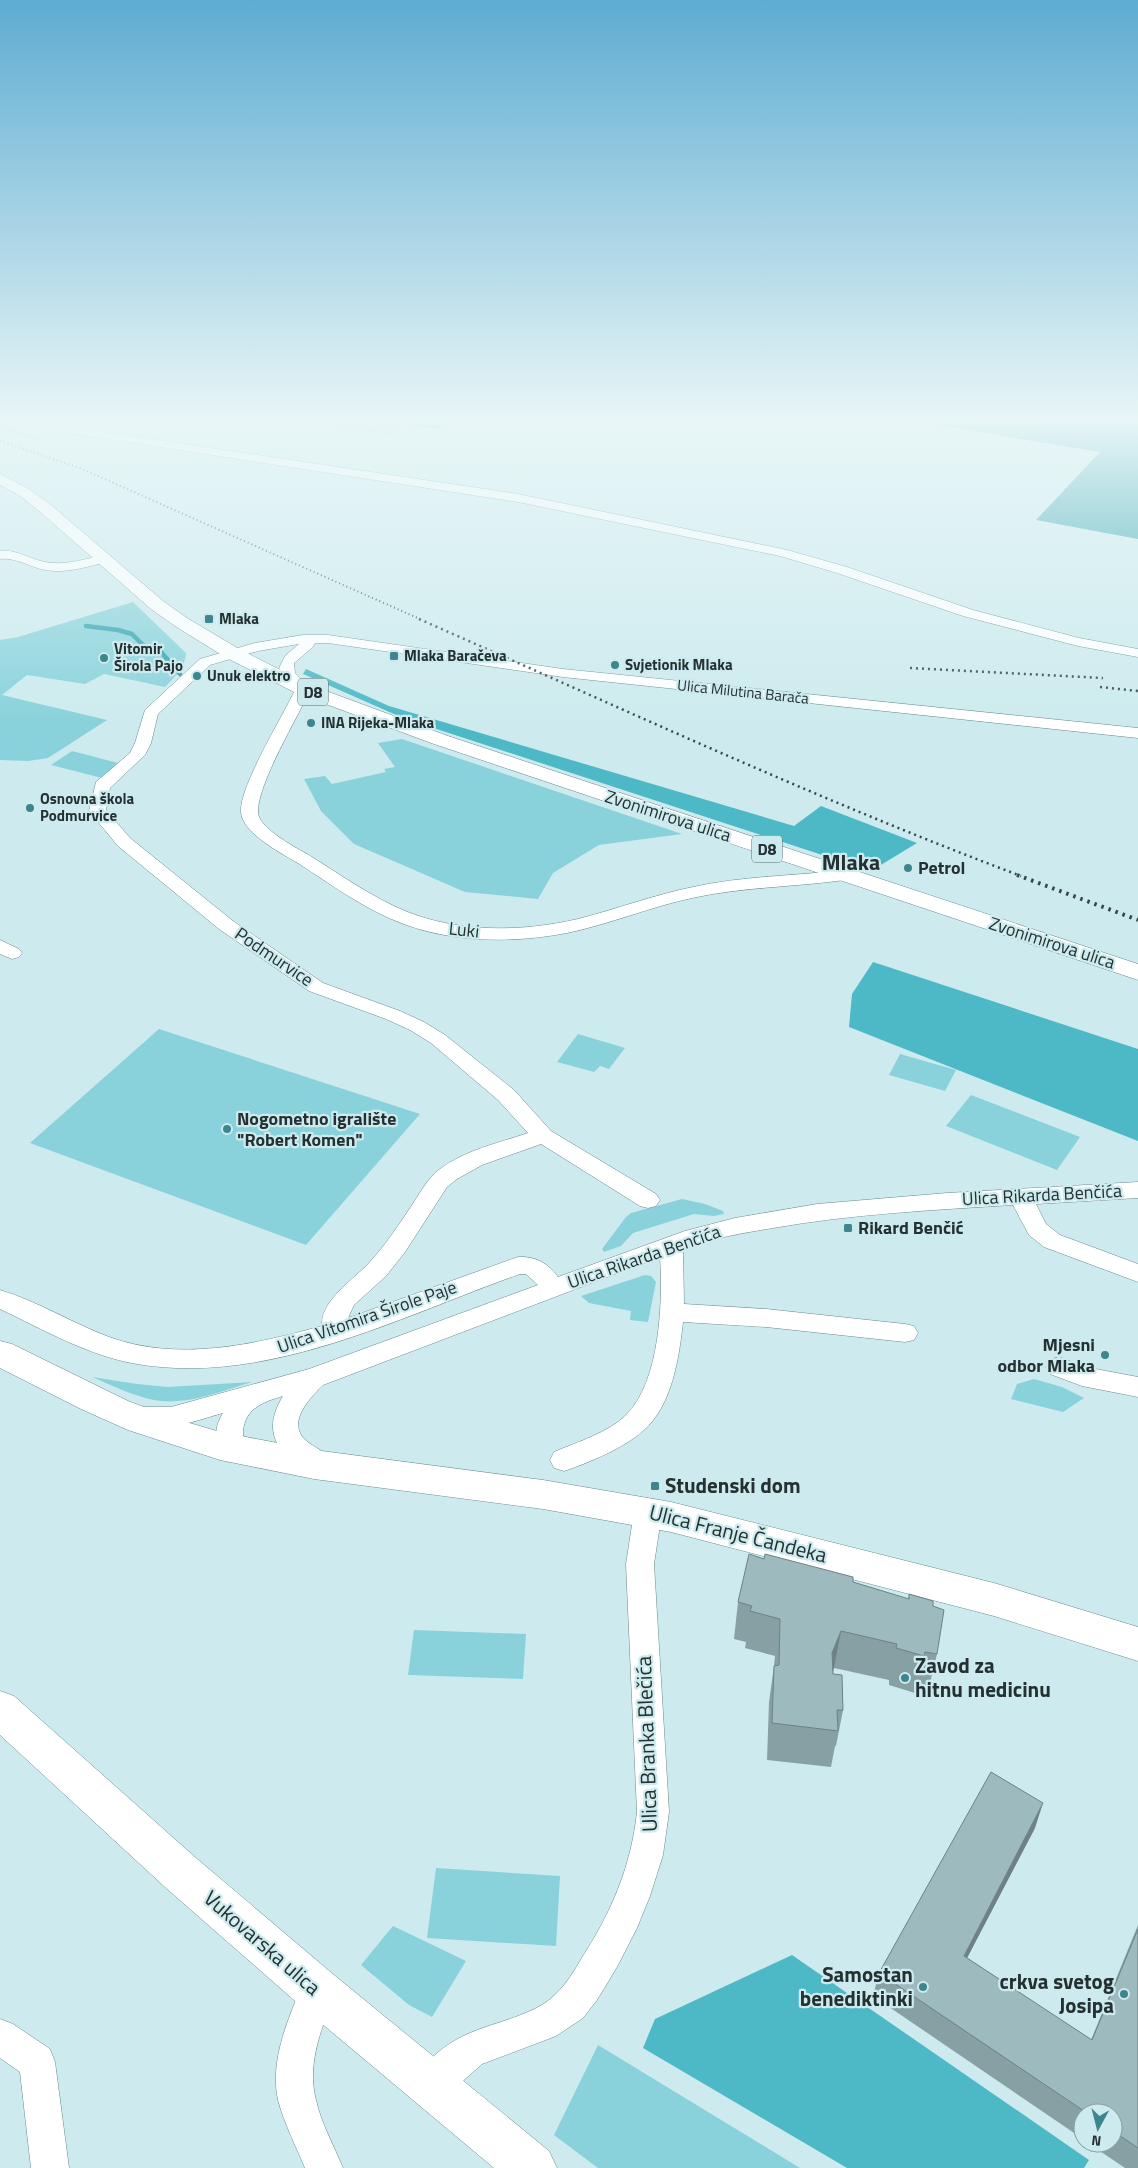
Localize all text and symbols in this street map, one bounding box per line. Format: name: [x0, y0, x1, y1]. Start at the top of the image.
place label: Mlaka: [219, 607, 259, 630]
marker: Mlaka: [203, 613, 215, 625]
place label: Vitomir Širola Pajo: [114, 637, 183, 677]
place label: Mlaka Baračeva: [404, 644, 507, 667]
marker: Mlaka Baračeva: [388, 650, 400, 662]
marker: Vitomir Širola Pajo: [98, 652, 110, 664]
place label: Svjetionik Mlaka: [625, 653, 733, 676]
marker: Svjetionik Mlaka: [609, 659, 621, 671]
place label: Unuk elektro: [207, 664, 290, 687]
marker: Unuk elektro: [191, 670, 203, 682]
street label: Ulica Milutina Barača: [676, 673, 810, 710]
road number: D8: [298, 679, 328, 706]
place label: INA Rijeka-Mlaka: [321, 711, 435, 734]
marker: INA Rijeka-Mlaka: [305, 717, 317, 729]
street label: Zvonimirova ulica: [601, 782, 735, 849]
place label: Osnovna škola Podmurvice: [40, 787, 134, 827]
marker: Osnovna škola Podmurvice: [24, 802, 36, 814]
road number: D8: [752, 836, 782, 862]
district label: Mlaka: [822, 845, 880, 879]
place label: Petrol: [918, 854, 965, 881]
marker: Petrol: [902, 862, 914, 874]
street label: Zvonimirova ulica: [985, 909, 1119, 976]
street label: Luki: [447, 914, 481, 945]
street label: Podmurvice: [229, 920, 319, 993]
place label: Nogometno igralište "Robert Komen": [237, 1105, 396, 1153]
marker: Nogometno igralište "Robert Komen": [221, 1123, 233, 1135]
street label: Ulica Rikarda Benčića: [961, 1177, 1123, 1212]
place label: Rikard Benčić: [858, 1214, 964, 1241]
street label: Ulica Rikarda Benčića: [564, 1218, 724, 1295]
marker: Rikard Benčić: [842, 1222, 854, 1234]
street label: Ulica Vitomira Širole Paje: [274, 1273, 460, 1360]
place label: Mjesni odbor Mlaka: [998, 1331, 1095, 1379]
marker: Mjesni odbor Mlaka: [1099, 1349, 1111, 1361]
place label: Studenski dom: [665, 1469, 801, 1501]
marker: Studenski dom: [649, 1480, 661, 1492]
street label: Ulica Franje Čandeka: [646, 1495, 831, 1571]
place label: Zavod za hitnu medicinu: [915, 1649, 1051, 1705]
street label: Ulica Branka Blečića: [627, 1655, 665, 1833]
marker: Zavod za hitnu medicinu: [899, 1672, 911, 1684]
street label: Vukovarska ulica: [197, 1882, 329, 2003]
place label: Samostan benediktinki: [800, 1958, 913, 2014]
place label: crkva svetog Josipa: [999, 1965, 1114, 2021]
marker: Samostan benediktinki: [917, 1981, 929, 1993]
marker: crkva svetog Josipa: [1118, 1988, 1130, 2000]
north arrow: [1073, 2103, 1123, 2153]
text: N: [1090, 2130, 1102, 2152]

